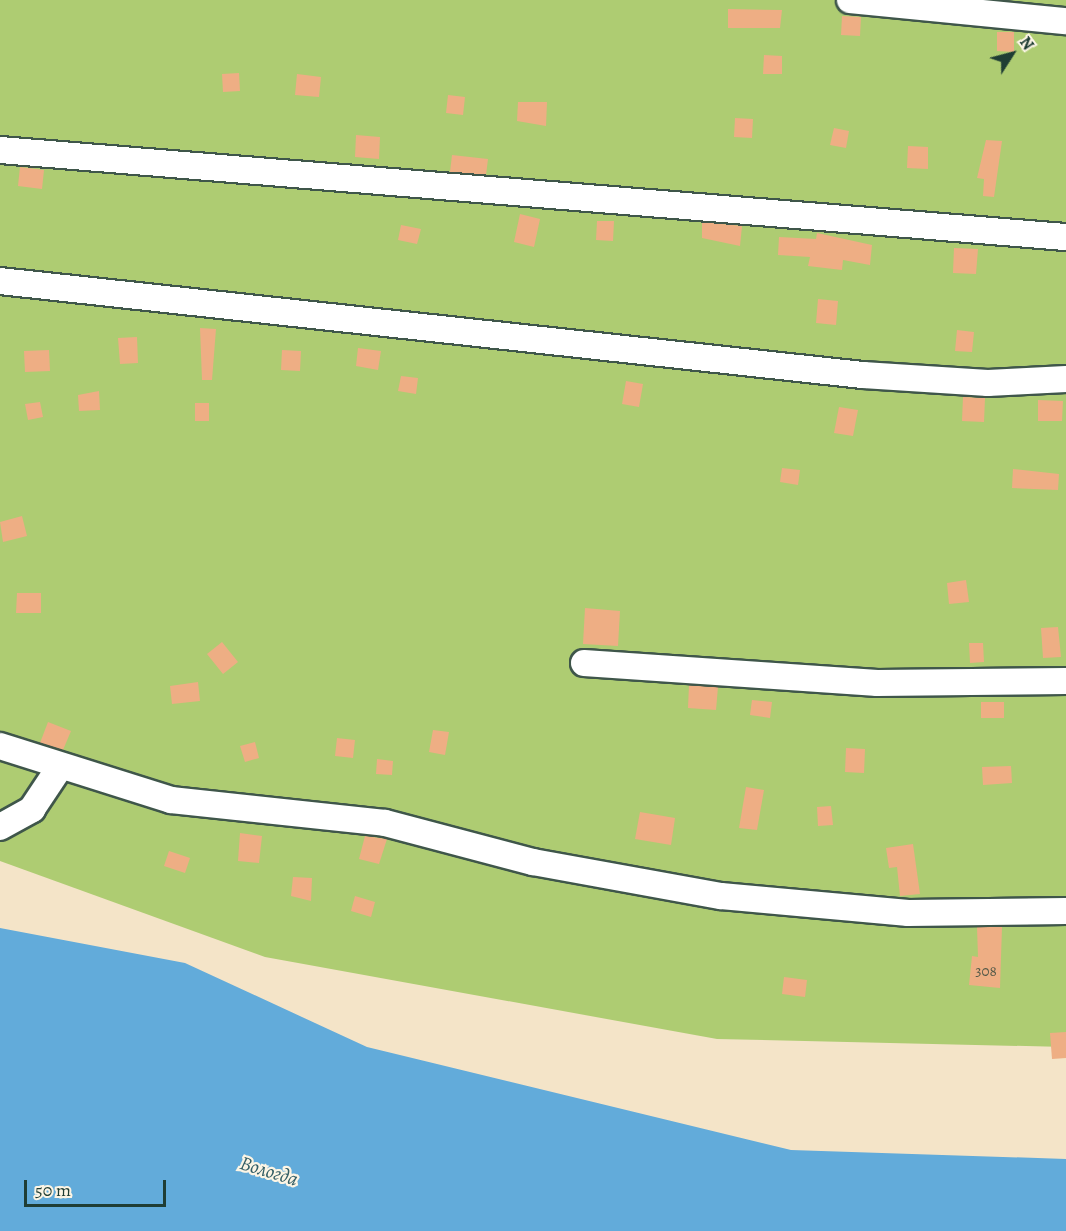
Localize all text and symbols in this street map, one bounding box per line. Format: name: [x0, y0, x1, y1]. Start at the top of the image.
north arrow: [982, 24, 1042, 84]
text: N: [1014, 32, 1039, 55]
house number: 308: [975, 963, 997, 981]
water label: Вологда: [237, 1151, 301, 1191]
scale bar: [27, 1168, 170, 1206]
text: 50 m: [35, 1178, 71, 1202]

